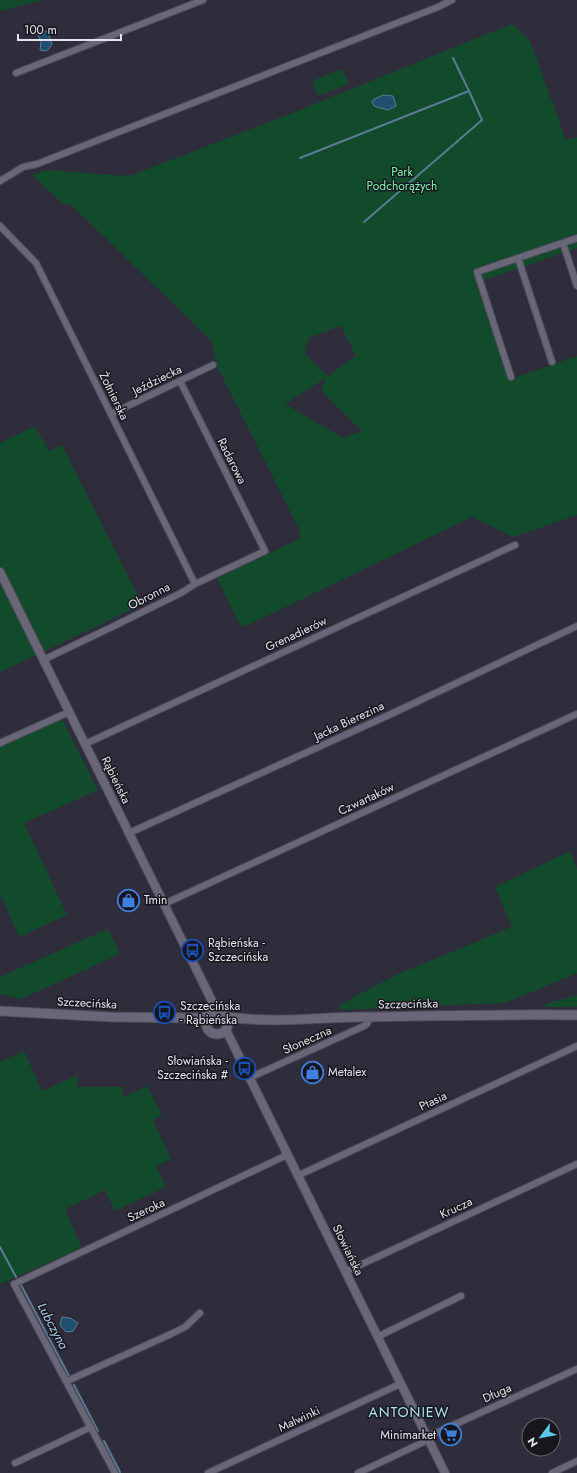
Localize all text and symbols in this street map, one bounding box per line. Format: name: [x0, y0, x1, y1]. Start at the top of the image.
scale bar: [18, 16, 121, 42]
text: 100 m: [24, 21, 57, 39]
park label: Park Podchorążych: [367, 163, 437, 195]
street label: Jeździecka: [127, 360, 185, 401]
street label: Żołnierska: [95, 369, 133, 423]
street label: Radarowa: [213, 435, 251, 487]
street label: Obronna: [125, 578, 173, 614]
street label: Grenadierów: [262, 612, 331, 656]
street label: Jacka Bierezina: [309, 697, 387, 746]
street label: Rąbieńska: [97, 753, 135, 807]
street label: Czwartaków: [335, 778, 398, 820]
shop icon: Tmin: [116, 887, 142, 913]
place label: Tmin: [144, 891, 167, 909]
place label: Rąbieńska - Szczecińska: [208, 934, 268, 966]
bus stop icon: Rąbieńska - Szczecińska: [180, 937, 206, 963]
street label: Szczecińska: [56, 992, 118, 1014]
street label: Szczecińska: [378, 994, 438, 1014]
place label: Szczecińska - Rąbieńska: [180, 997, 240, 1029]
bus stop icon: Szczecińska - Rąbieńska: [151, 1000, 177, 1026]
street label: Słoneczna: [280, 1021, 334, 1059]
place label: Słowiańska - Szczecińska #: [157, 1052, 228, 1084]
bus stop icon: Słowiańska - Szczecińska #: [231, 1055, 257, 1081]
shop icon: Metalex: [300, 1059, 326, 1085]
place label: Metalex: [328, 1063, 367, 1081]
street label: Ptasia: [416, 1087, 450, 1115]
street label: Szeroka: [124, 1193, 168, 1227]
street label: Krucza: [437, 1193, 476, 1223]
street label: Słowiańska: [328, 1221, 368, 1279]
water label: Lubczyna: [33, 1299, 73, 1353]
street label: Długa: [480, 1379, 514, 1407]
street label: Malwinki: [275, 1401, 323, 1437]
district label: ANTONIEW: [369, 1402, 449, 1422]
north arrow: [521, 1417, 561, 1457]
supermarket icon: Minimarket: [438, 1422, 464, 1448]
place label: Minimarket: [380, 1426, 436, 1444]
text: N: [523, 1434, 542, 1450]

